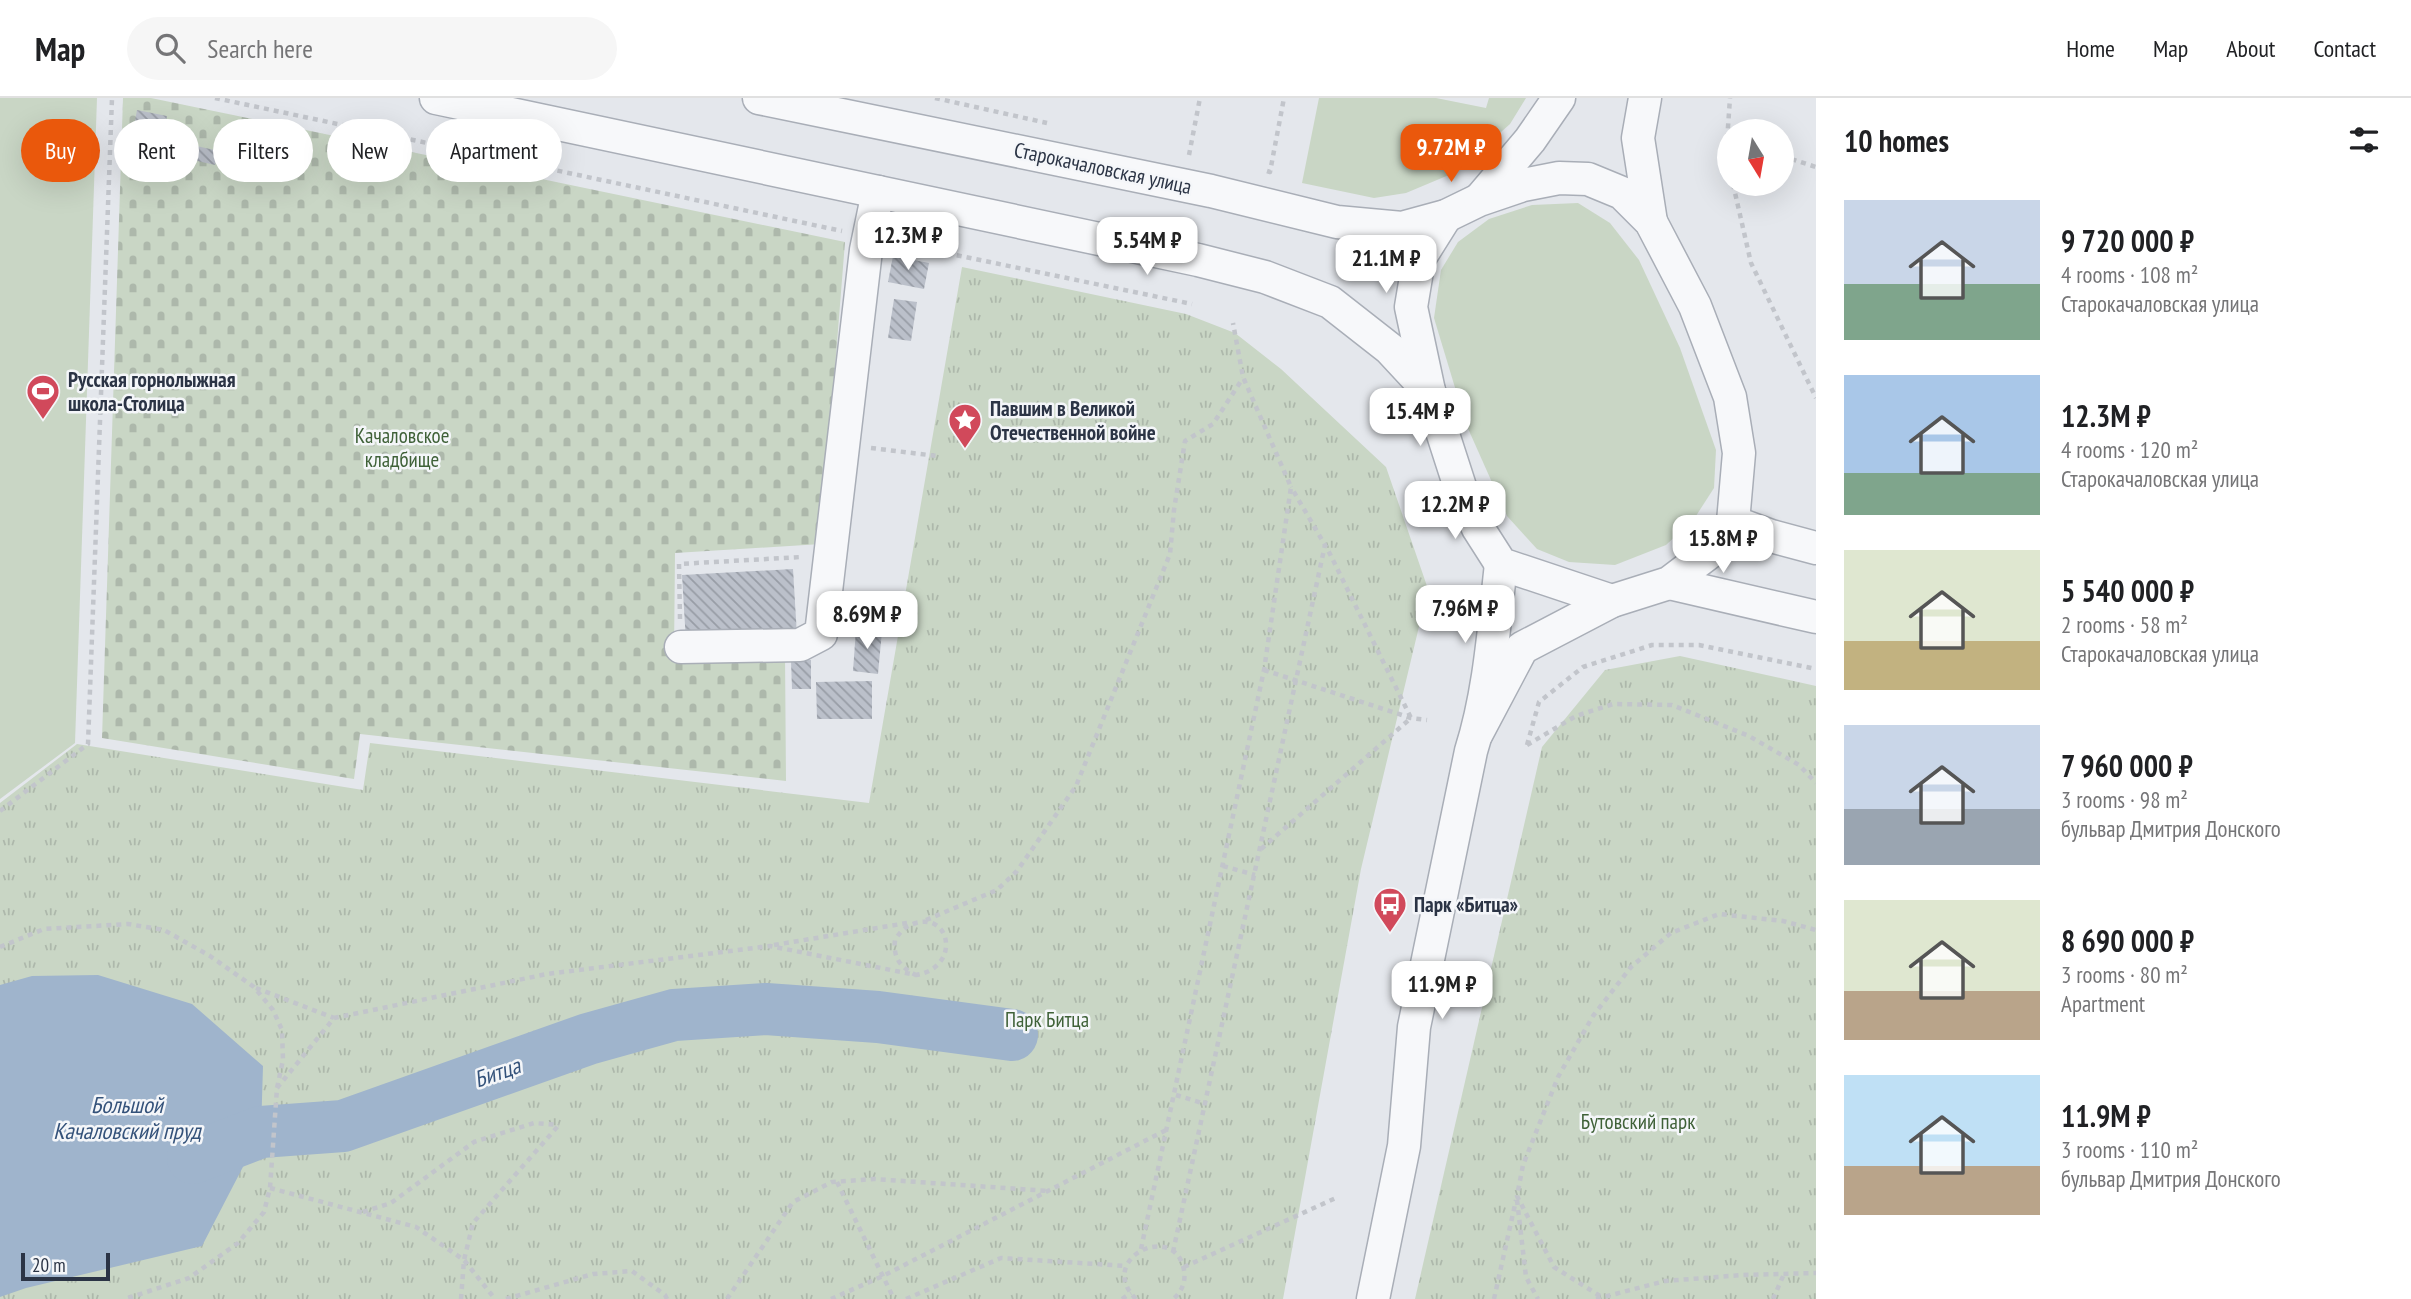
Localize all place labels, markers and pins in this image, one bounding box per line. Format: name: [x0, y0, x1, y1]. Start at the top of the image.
pin: 9.72M ₽: [1386, 125, 1516, 184]
pin: 12.3M ₽: [843, 212, 973, 272]
pin: 5.54M ₽: [1082, 218, 1212, 277]
pin: 21.1M ₽: [1321, 236, 1451, 295]
place label: Русская горнолыжная школа-Столица: [68, 366, 236, 417]
sports icon: Русская горнолыжная школа-Столица: [24, 372, 62, 421]
pin: 15.4M ₽: [1355, 388, 1485, 448]
place label: Павшим в Великой Отечественной войне: [990, 395, 1156, 446]
place icon: Павшим в Великой Отечественной войне: [946, 401, 984, 450]
pin: 12.2M ₽: [1390, 482, 1520, 541]
pin: 15.8M ₽: [1658, 516, 1788, 575]
pin: 7.96M ₽: [1400, 586, 1530, 645]
pin: 8.69M ₽: [802, 592, 932, 651]
bus stop icon: Парк «Битца»: [1371, 885, 1409, 934]
place label: Парк «Битца»: [1414, 891, 1519, 918]
pin: 11.9M ₽: [1377, 962, 1507, 1021]

